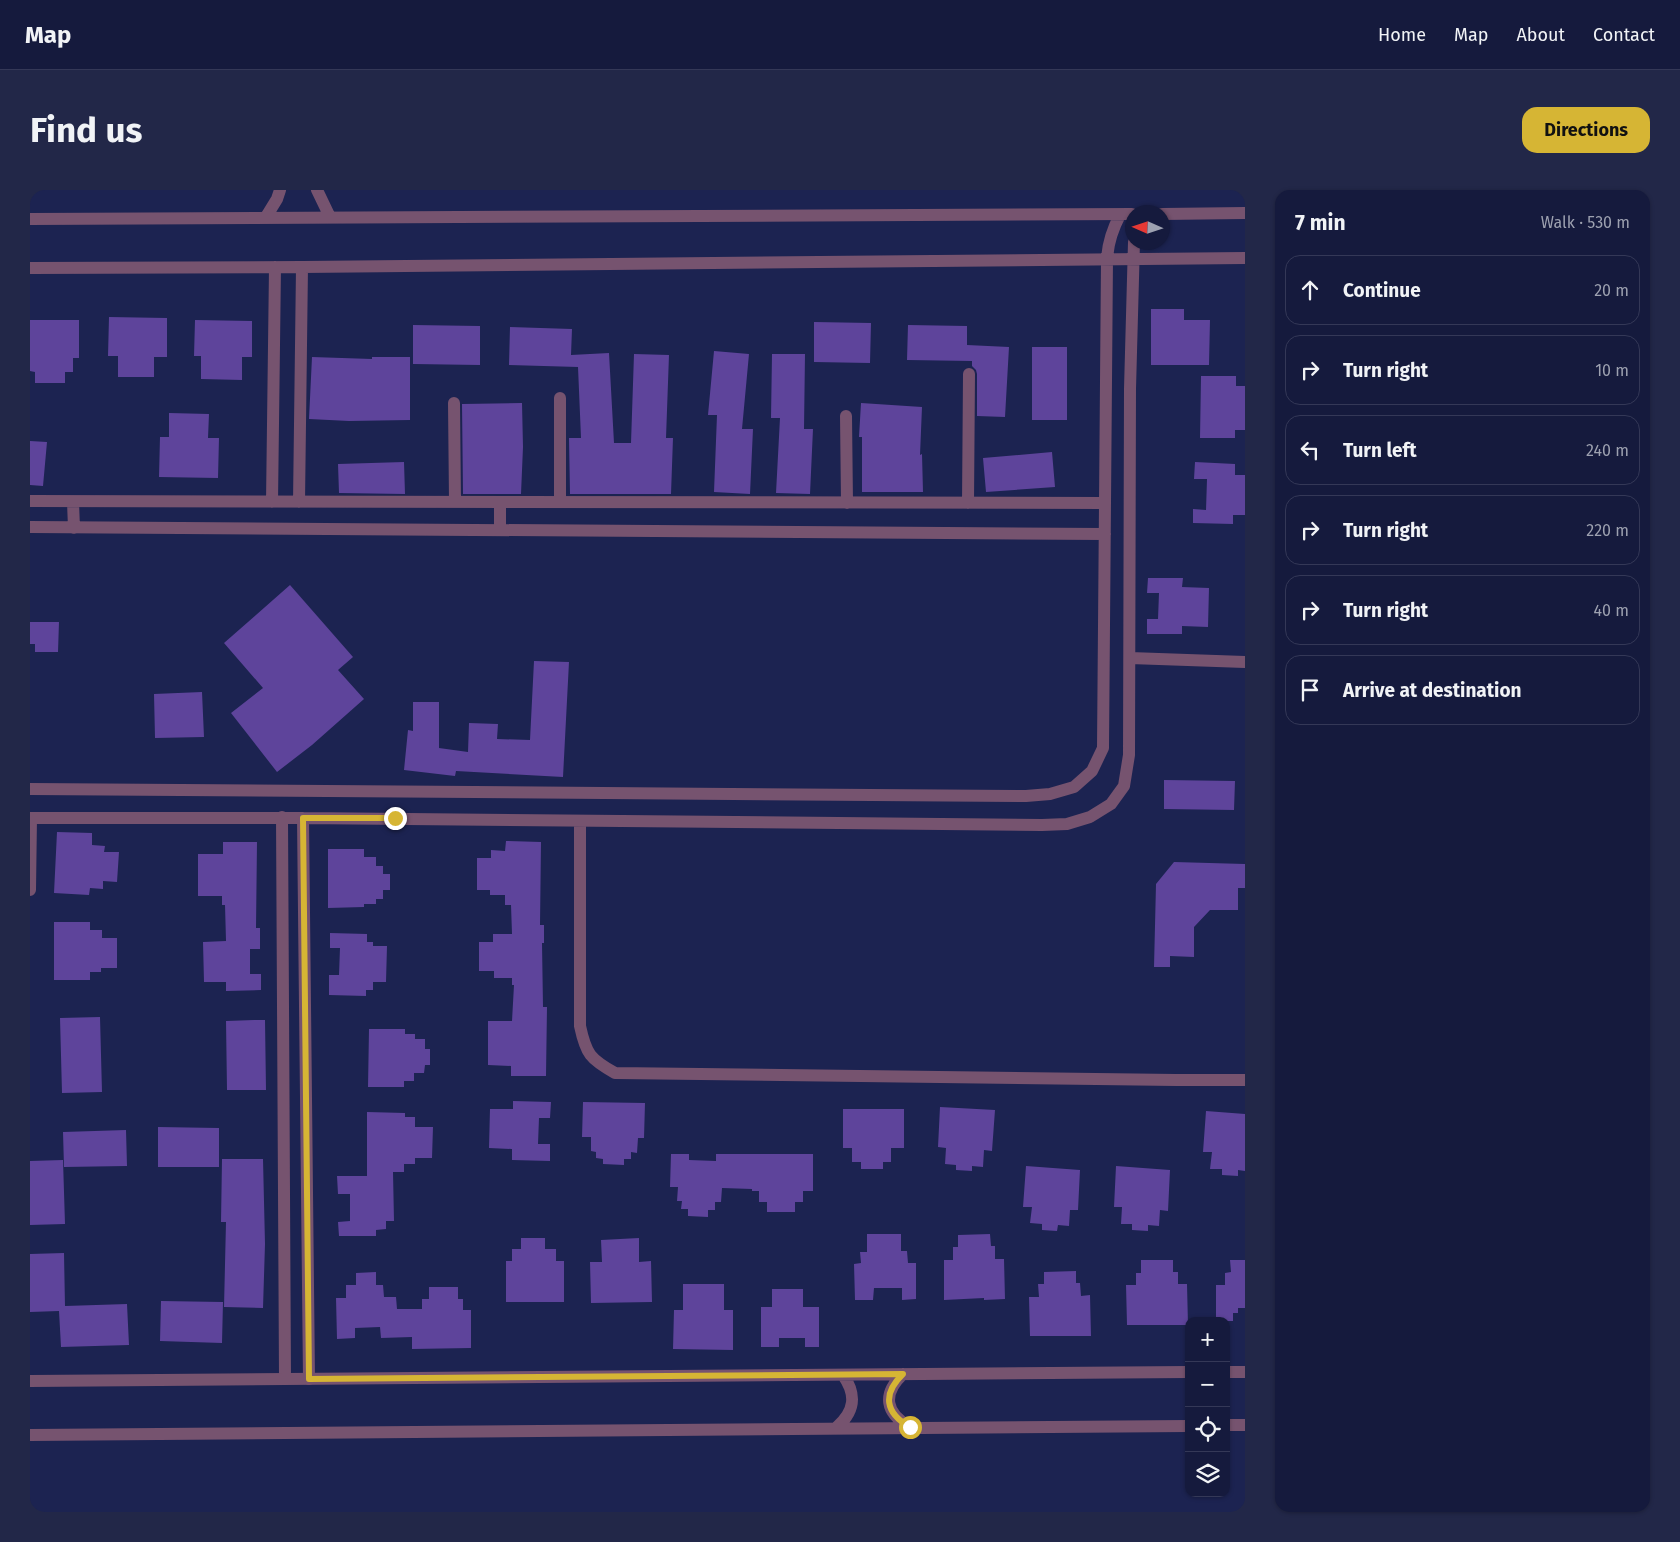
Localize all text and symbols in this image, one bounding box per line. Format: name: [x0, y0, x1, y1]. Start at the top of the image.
text: Map: [25, 21, 71, 49]
text: Home: [1378, 24, 1426, 46]
text: Map: [1454, 24, 1488, 46]
text: About: [1516, 24, 1565, 46]
text: Contact: [1593, 24, 1655, 46]
button: Directions: [1522, 107, 1650, 153]
text: Find us: [30, 109, 142, 151]
north arrow: [1125, 205, 1170, 250]
text: 7 min: [1295, 210, 1346, 236]
text: Walk · 530 m: [1541, 213, 1630, 232]
icon: ahead: [1296, 276, 1324, 304]
text: Continue: [1343, 279, 1421, 302]
text: 20 m: [1594, 281, 1629, 300]
icon: right: [1296, 356, 1324, 384]
text: Turn right: [1343, 359, 1428, 382]
text: 10 m: [1595, 361, 1629, 380]
icon: left: [1296, 436, 1324, 464]
text: Turn left: [1343, 439, 1417, 462]
text: 240 m: [1586, 441, 1629, 460]
icon: right: [1296, 516, 1324, 544]
text: Turn right: [1343, 519, 1428, 542]
text: 220 m: [1586, 521, 1629, 540]
icon: right: [1296, 596, 1324, 624]
text: Turn right: [1343, 599, 1428, 622]
text: 40 m: [1594, 601, 1629, 620]
icon: arrive: [1296, 676, 1324, 704]
text: Arrive at destination: [1343, 679, 1522, 702]
route end: [384, 807, 407, 830]
map controls: [1185, 1317, 1230, 1497]
button: +: [1185, 1317, 1230, 1362]
button: −: [1185, 1362, 1230, 1407]
button: locate: [1185, 1407, 1230, 1452]
route start: [899, 1416, 922, 1439]
button: layers: [1185, 1452, 1230, 1497]

